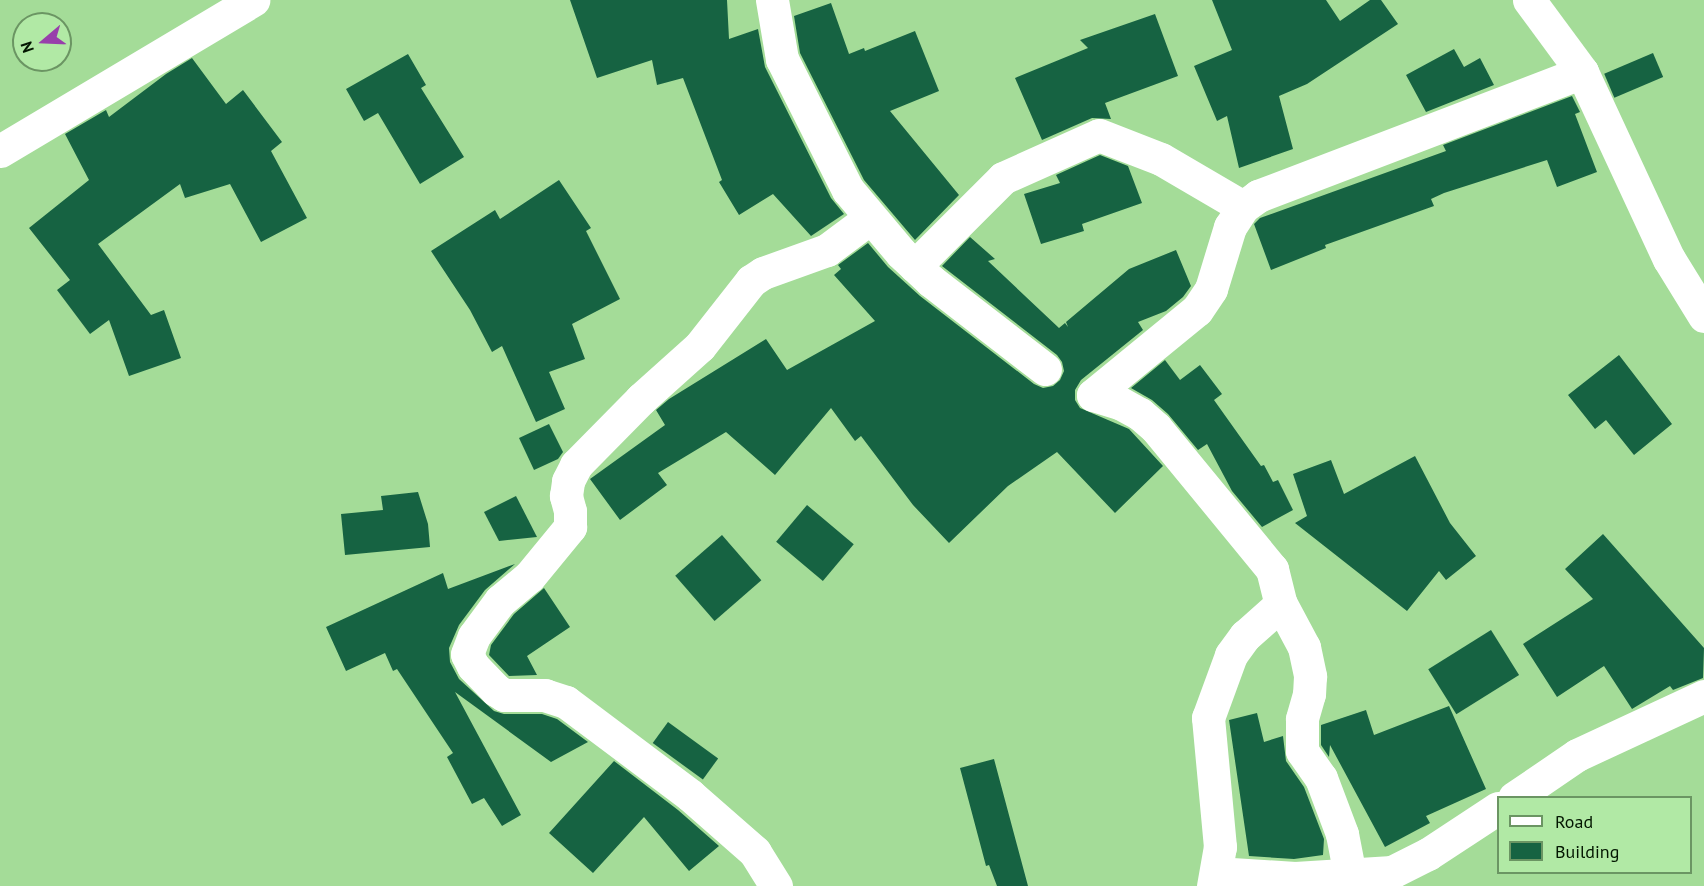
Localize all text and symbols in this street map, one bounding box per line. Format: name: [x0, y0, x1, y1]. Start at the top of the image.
north arrow: [12, 12, 72, 72]
text: N: [16, 39, 38, 55]
legend: [1497, 796, 1692, 874]
text: Road: [1555, 810, 1593, 833]
text: Building: [1555, 840, 1619, 863]

